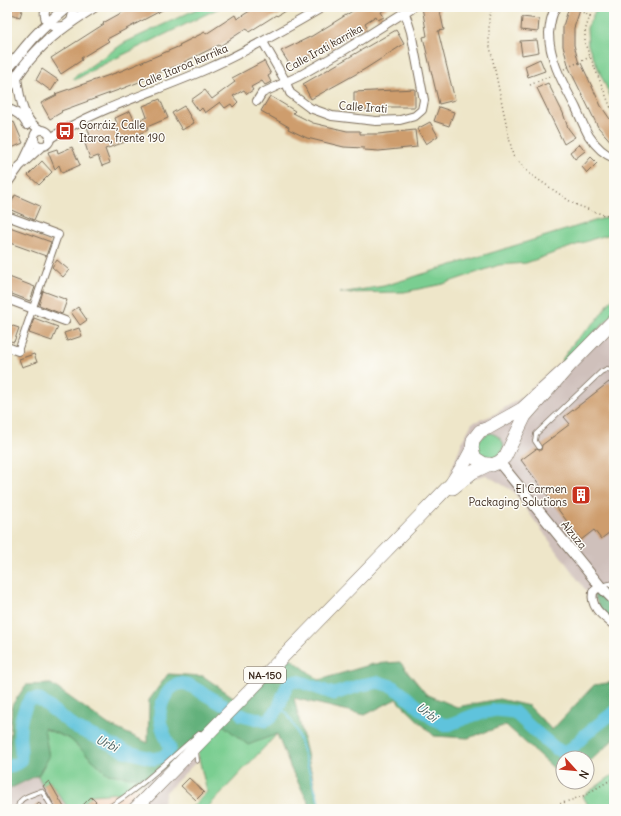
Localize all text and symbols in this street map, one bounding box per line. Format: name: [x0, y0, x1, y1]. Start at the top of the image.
street label: Calle Irati karrika: [283, 21, 365, 75]
street label: Calle Itaroa karrika: [136, 41, 230, 91]
street label: Calle Irati: [338, 98, 388, 116]
place label: Gorráiz, Calle Itaroa, frente 190: [79, 118, 165, 145]
bus stop icon: Gorráiz, Calle Itaroa, frente 190: [54, 120, 76, 142]
place label: El Carmen Packaging Solutions: [468, 482, 567, 509]
building icon: El Carmen Packaging Solutions: [570, 484, 592, 506]
street label: Alzuza: [558, 518, 590, 552]
road number: NA-150: [244, 667, 286, 683]
water label: Urbi: [414, 699, 441, 726]
water label: Urbi: [94, 731, 121, 755]
north arrow: [555, 750, 595, 790]
text: N: [576, 768, 592, 781]

